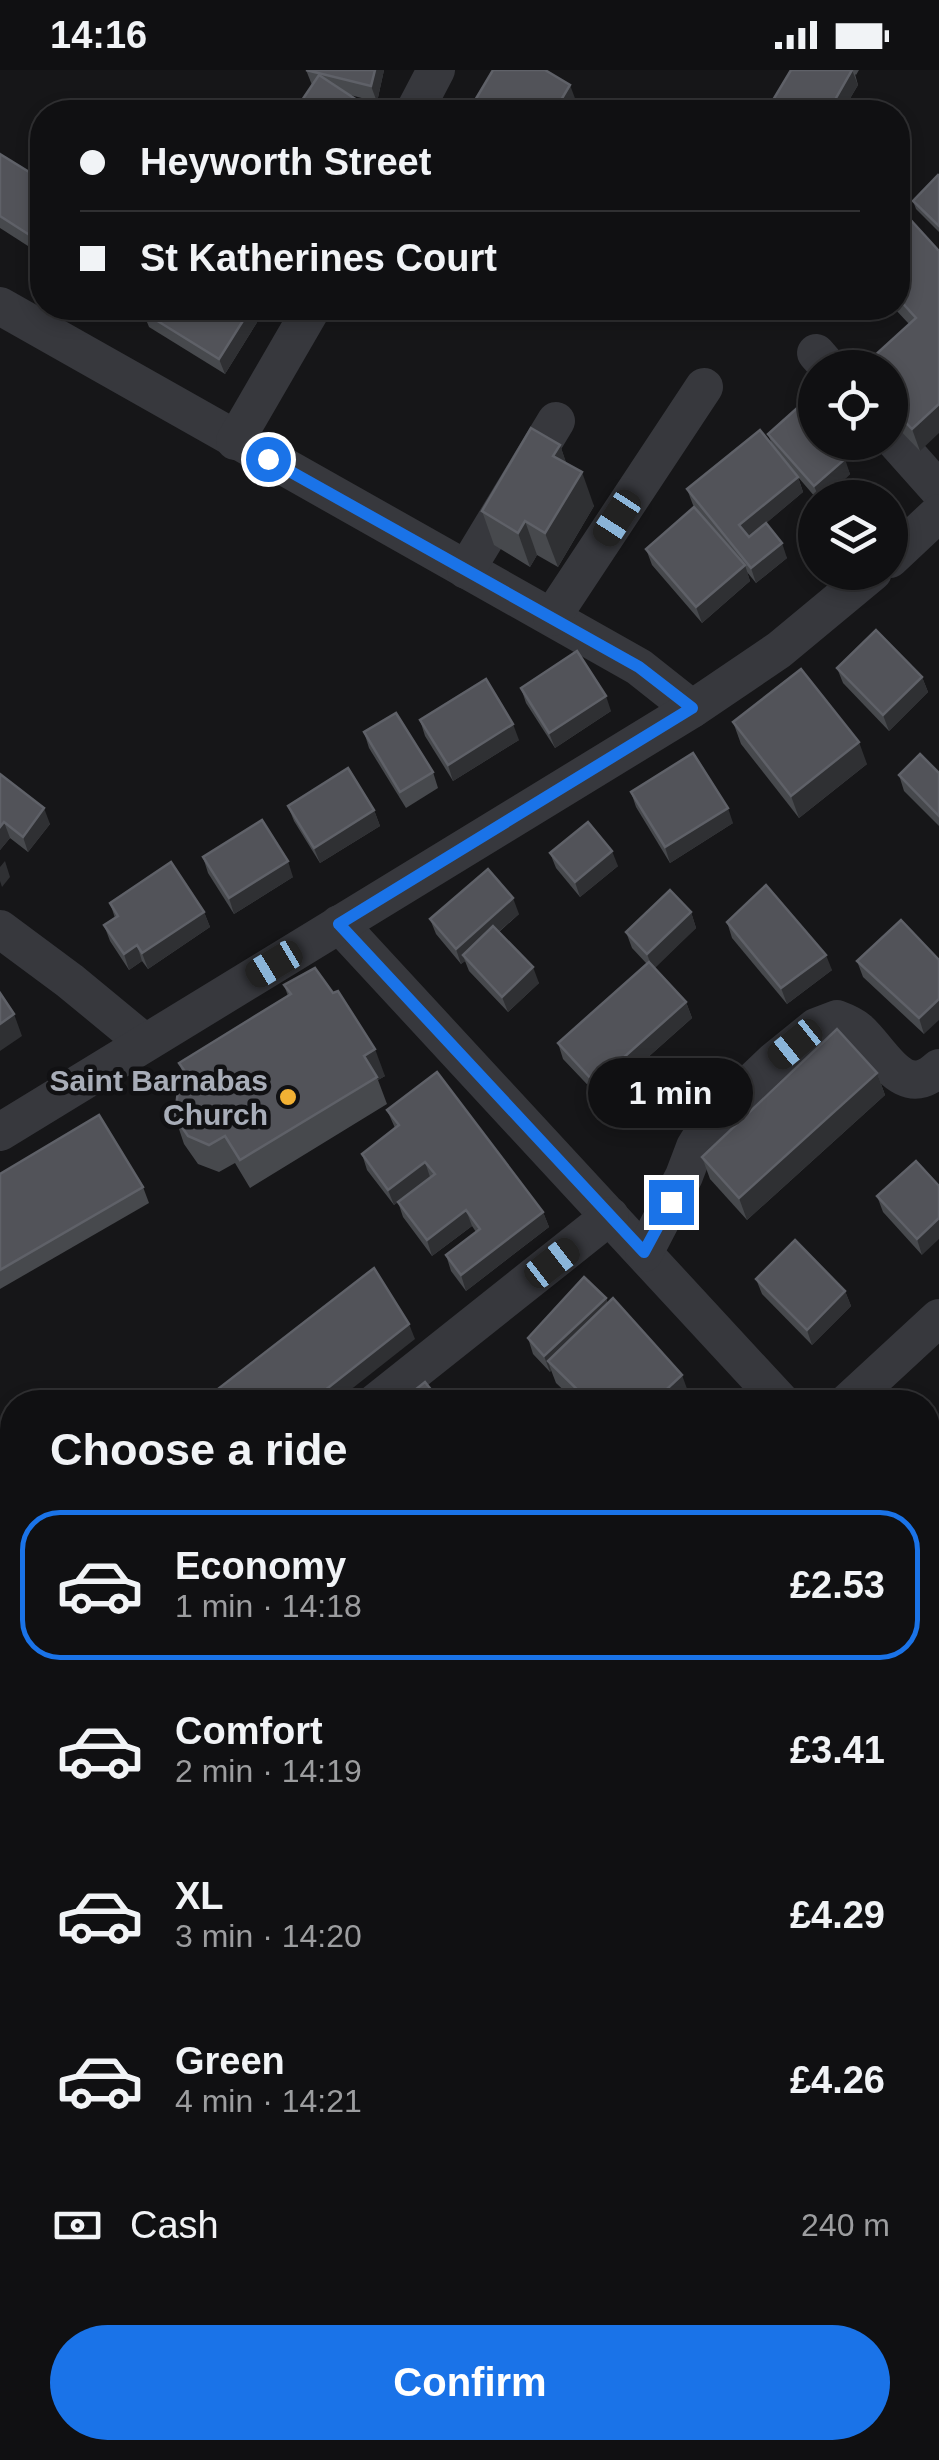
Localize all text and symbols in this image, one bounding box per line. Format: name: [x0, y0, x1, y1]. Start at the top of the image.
text: 14:16: [50, 14, 147, 56]
text: Heyworth Street: [140, 141, 431, 183]
text: St Katherines Court: [140, 237, 497, 279]
map controls: [798, 350, 908, 590]
button: locate: [798, 350, 908, 460]
route start: [246, 437, 291, 482]
button: layers: [798, 480, 908, 590]
car: [588, 485, 646, 551]
car: [241, 936, 307, 992]
car: [762, 1013, 828, 1075]
callout: 1 min: [588, 1057, 754, 1127]
place label: Saint Barnabas Church: [50, 1064, 268, 1131]
text: 1 min: [629, 1075, 712, 1111]
marker: Saint Barnabas Church: [277, 1086, 299, 1108]
route end: [649, 1180, 694, 1225]
car: [519, 1233, 585, 1293]
text: Choose a ride: [50, 1424, 348, 1475]
icon: car: [55, 1540, 145, 1630]
text: Economy: [175, 1545, 346, 1587]
text: £2.53: [790, 1564, 885, 1606]
text: 1 min · 14:18: [175, 1588, 362, 1624]
icon: car: [55, 1705, 145, 1795]
text: Comfort: [175, 1710, 323, 1752]
text: £3.41: [790, 1729, 885, 1771]
text: 2 min · 14:19: [175, 1753, 362, 1789]
icon: car: [55, 1870, 145, 1960]
text: XL: [175, 1875, 224, 1917]
text: £4.29: [790, 1894, 885, 1936]
text: 3 min · 14:20: [175, 1918, 362, 1954]
icon: car: [55, 2035, 145, 2125]
text: Green: [175, 2040, 285, 2082]
text: £4.26: [790, 2059, 885, 2101]
text: 4 min · 14:21: [175, 2083, 362, 2119]
icon: cash: [50, 2198, 105, 2253]
text: Cash: [130, 2204, 219, 2246]
text: 240 m: [801, 2207, 890, 2243]
button: Confirm: [50, 2325, 890, 2440]

